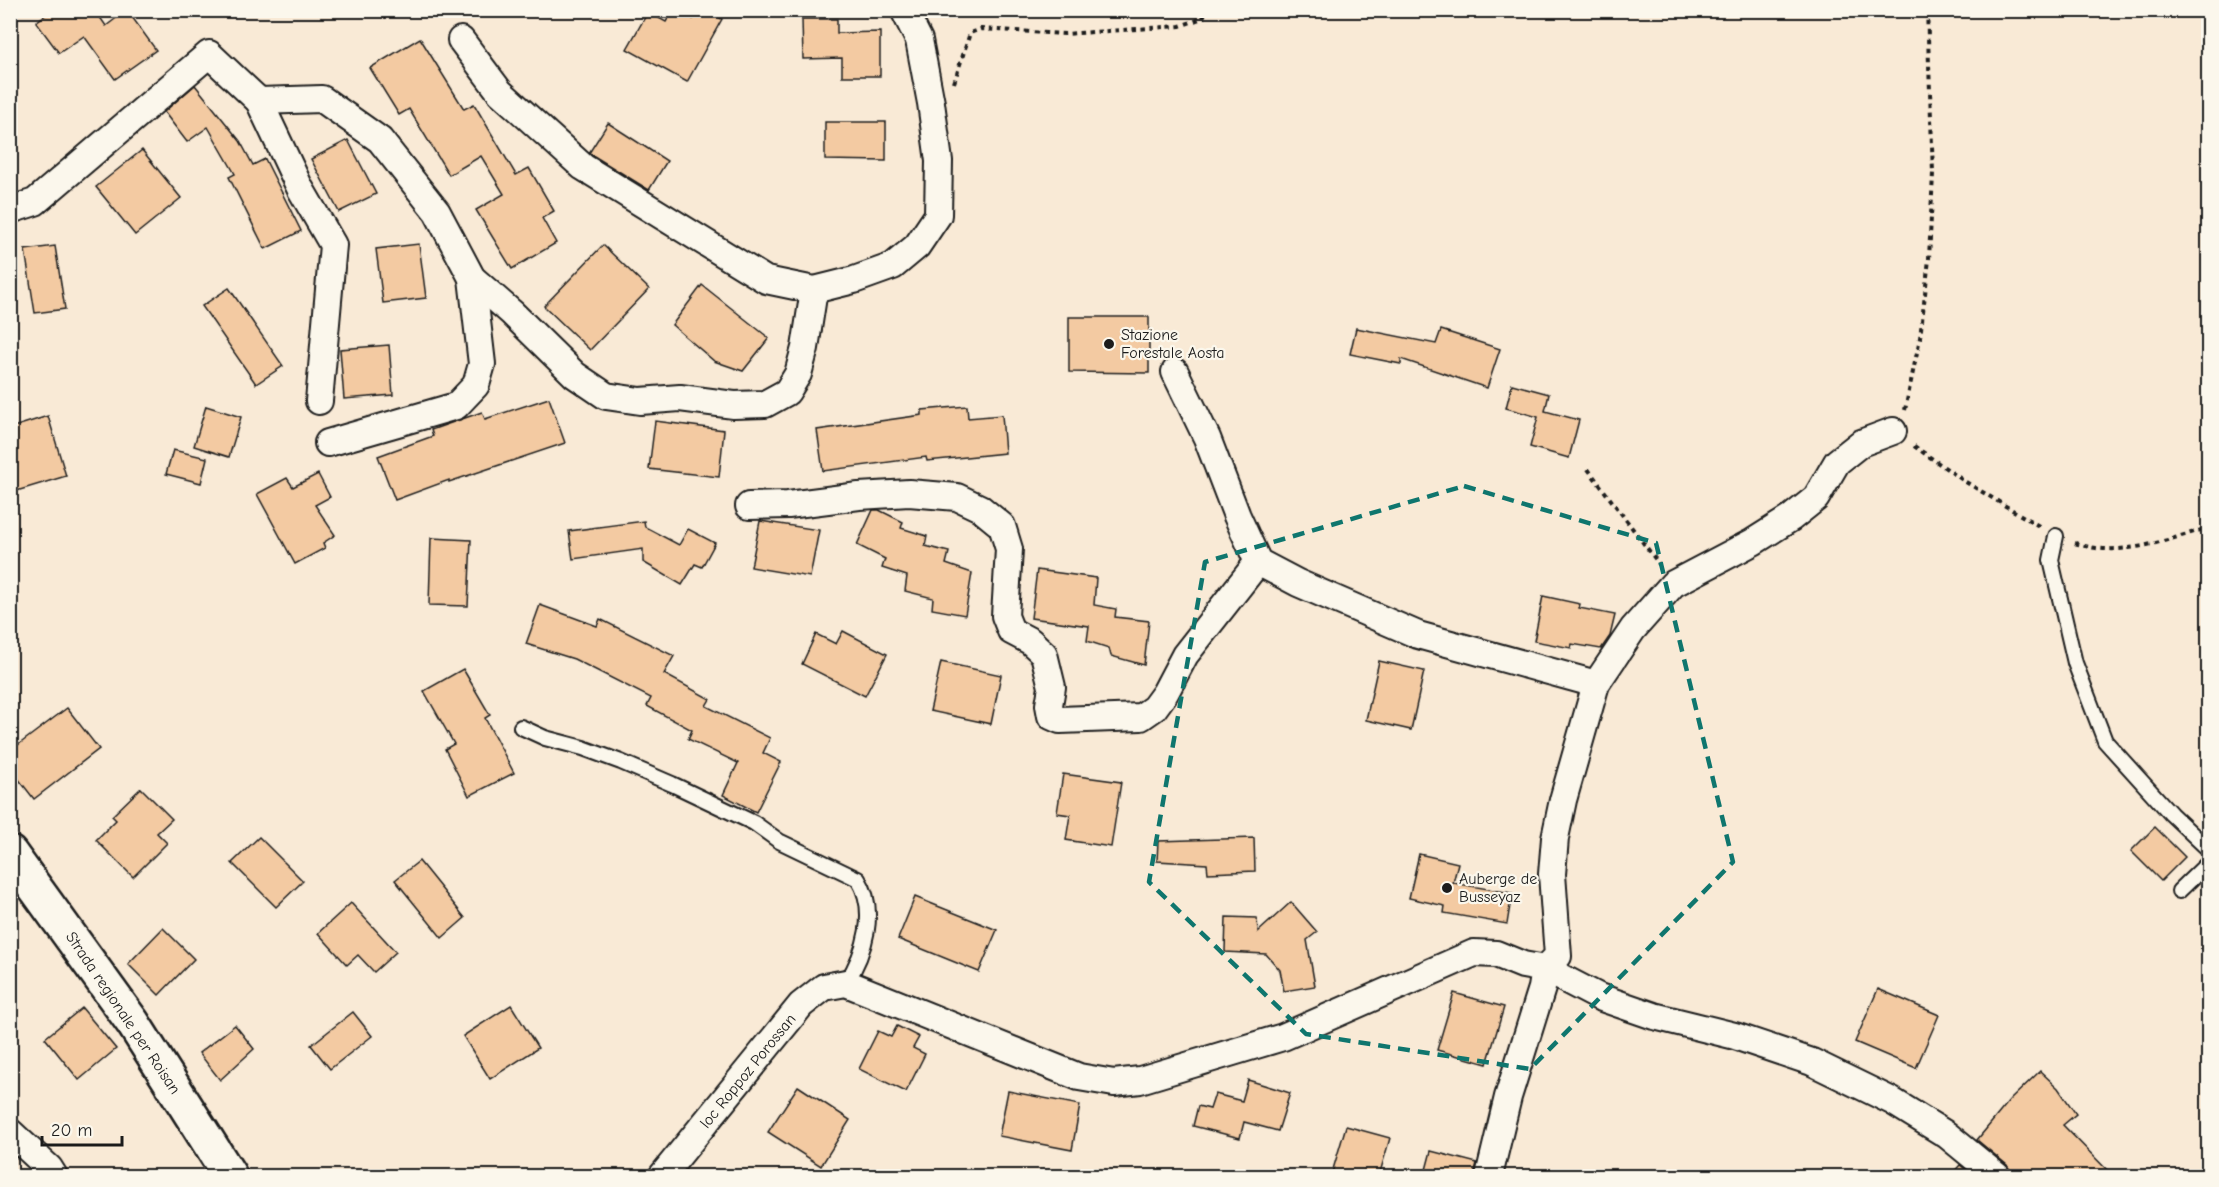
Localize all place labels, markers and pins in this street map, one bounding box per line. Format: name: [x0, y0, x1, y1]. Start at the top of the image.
place label: Stazione Forestale Aosta: [1121, 326, 1224, 362]
marker: Stazione Forestale Aosta: [1102, 337, 1116, 351]
place label: Auberge de Busseyaz: [1459, 870, 1537, 906]
marker: Auberge de Busseyaz: [1440, 881, 1454, 895]

